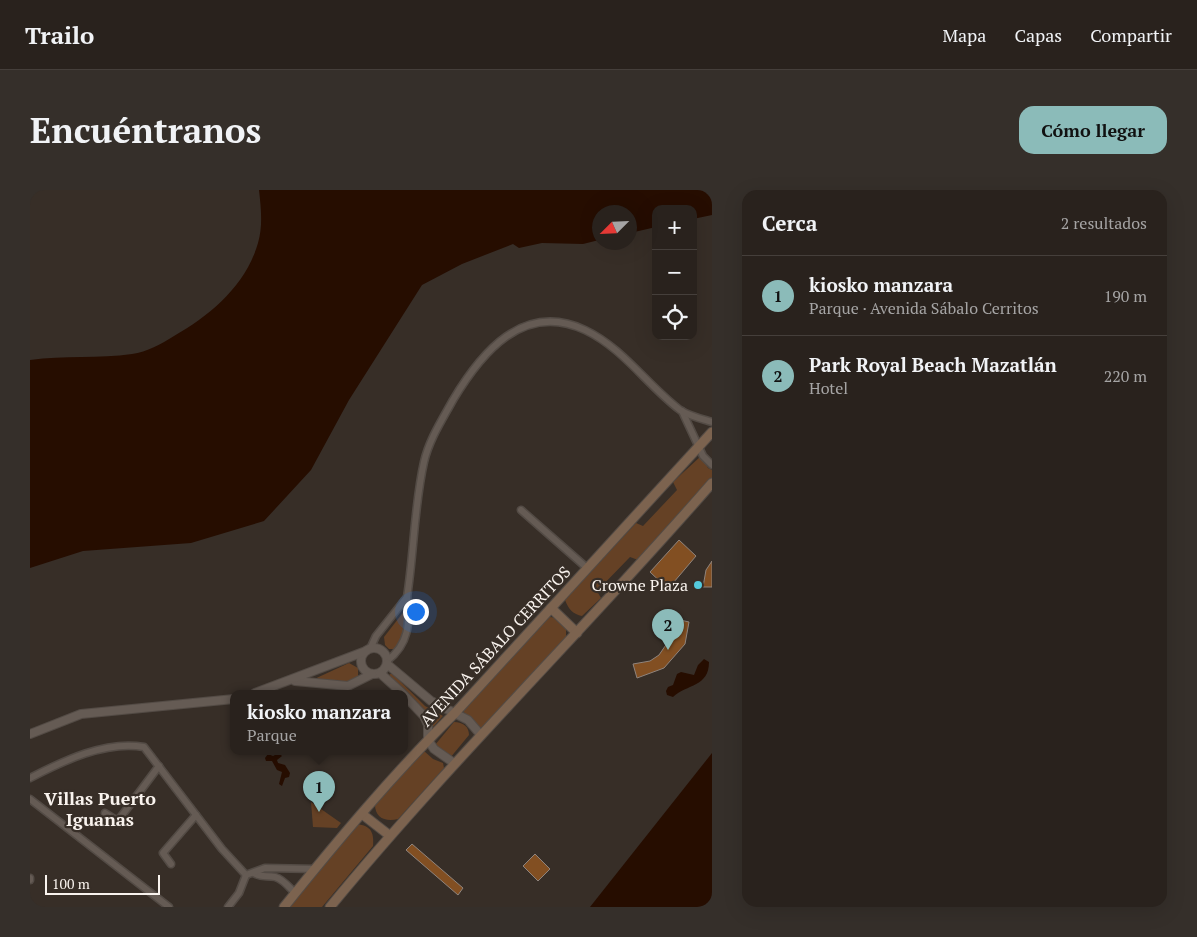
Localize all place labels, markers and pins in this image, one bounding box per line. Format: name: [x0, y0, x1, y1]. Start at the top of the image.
place label: Crowne Plaza: [591, 574, 688, 596]
marker: Crowne Plaza: [692, 579, 704, 591]
pin: 2: [652, 609, 684, 650]
pin: 1: [303, 771, 335, 812]

